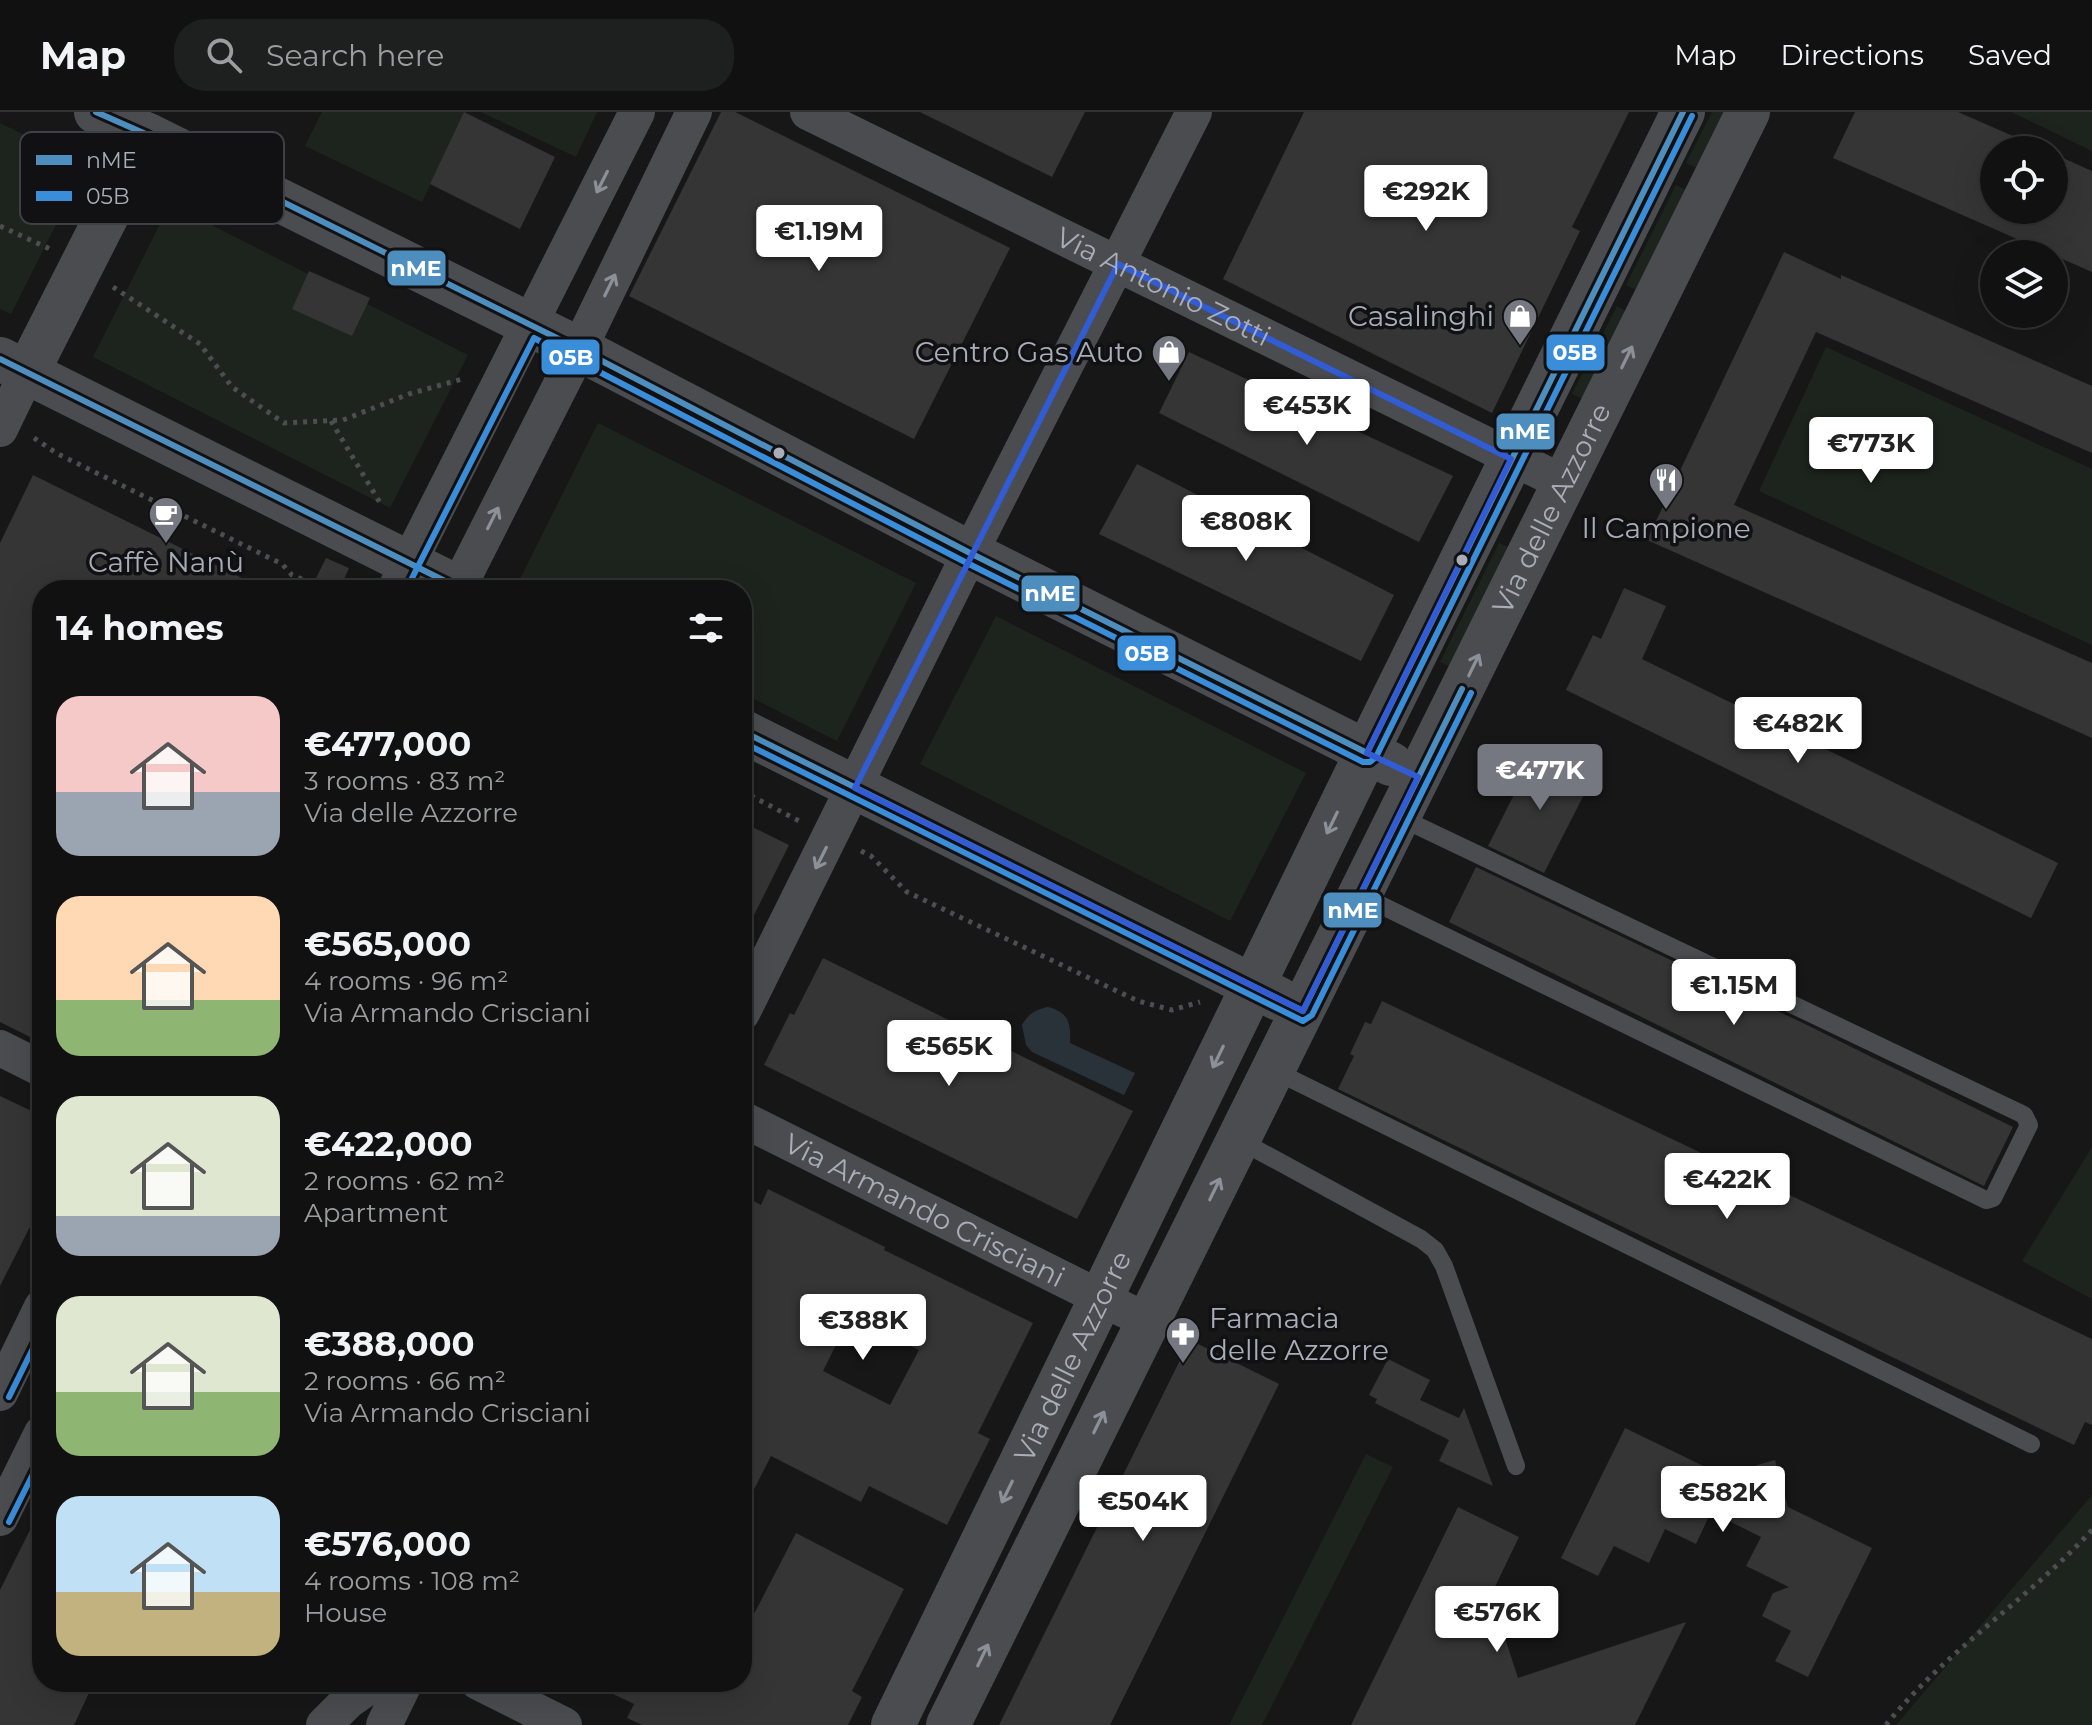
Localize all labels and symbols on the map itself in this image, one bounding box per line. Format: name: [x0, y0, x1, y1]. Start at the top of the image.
legend: [20, 132, 284, 224]
text: nME: [86, 147, 137, 174]
pin: €292K: [1370, 165, 1482, 233]
one-way arrow: [594, 169, 609, 193]
text: 05B: [86, 183, 130, 210]
pin: €1.19M: [754, 205, 884, 273]
street label: Via Antonio Zotti: [1051, 220, 1276, 353]
line badge: nME: [386, 249, 447, 287]
text: nME: [391, 255, 441, 282]
one-way arrow: [603, 274, 618, 298]
shop icon: Casalinghi: [1501, 297, 1539, 347]
place label: Casalinghi: [1348, 299, 1494, 333]
shop icon: Centro Gas Auto: [1150, 333, 1188, 383]
line badge: 05B: [1545, 333, 1606, 372]
place label: Centro Gas Auto: [915, 335, 1143, 369]
line badge: 05B: [540, 338, 601, 376]
text: 05B: [1553, 339, 1597, 366]
text: 05B: [549, 344, 593, 371]
one-way arrow: [1620, 345, 1635, 369]
pin: €453K: [1251, 379, 1363, 447]
street label: Via delle Azzorre: [1485, 398, 1618, 619]
line badge: nME: [1495, 412, 1556, 451]
pin: €773K: [1815, 417, 1927, 485]
text: nME: [1500, 418, 1550, 445]
unlabelled marker: [771, 445, 787, 461]
restaurant icon: Il Campione: [1647, 461, 1685, 511]
cafe icon: Caffè Nanù: [147, 495, 185, 545]
pin: €808K: [1190, 495, 1302, 563]
one-way arrow: [486, 506, 502, 530]
place label: Il Campione: [1581, 511, 1751, 545]
place label: Caffè Nanù: [88, 545, 244, 579]
unlabelled marker: [1454, 552, 1470, 568]
line badge: nME: [1020, 574, 1081, 613]
text: nME: [1025, 580, 1075, 607]
line badge: 05B: [1116, 634, 1177, 672]
text: 05B: [1125, 640, 1169, 667]
one-way arrow: [1467, 653, 1482, 677]
pin: €482K: [1742, 697, 1854, 765]
pin: €477K: [1484, 744, 1596, 812]
one-way arrow: [1324, 811, 1339, 835]
one-way arrow: [812, 845, 828, 869]
line badge: nME: [1322, 891, 1383, 929]
text: nME: [1328, 897, 1378, 924]
pin: €1.15M: [1669, 959, 1799, 1027]
pin: €565K: [893, 1020, 1005, 1088]
one-way arrow: [1210, 1044, 1226, 1068]
street label: Via Armando Crisciani: [779, 1126, 1070, 1294]
pin: €422K: [1671, 1153, 1783, 1221]
one-way arrow: [1207, 1178, 1223, 1202]
street label: Via delle Azzorre: [1007, 1245, 1138, 1467]
pin: €388K: [807, 1294, 919, 1362]
place label: Farmacia delle Azzorre: [1209, 1301, 1389, 1367]
pharmacy icon: Farmacia delle Azzorre: [1164, 1315, 1202, 1365]
one-way arrow: [1092, 1411, 1107, 1435]
pin: €582K: [1667, 1466, 1779, 1534]
pin: €504K: [1087, 1475, 1199, 1543]
one-way arrow: [998, 1480, 1013, 1503]
pin: €576K: [1441, 1586, 1553, 1654]
one-way arrow: [976, 1644, 991, 1668]

